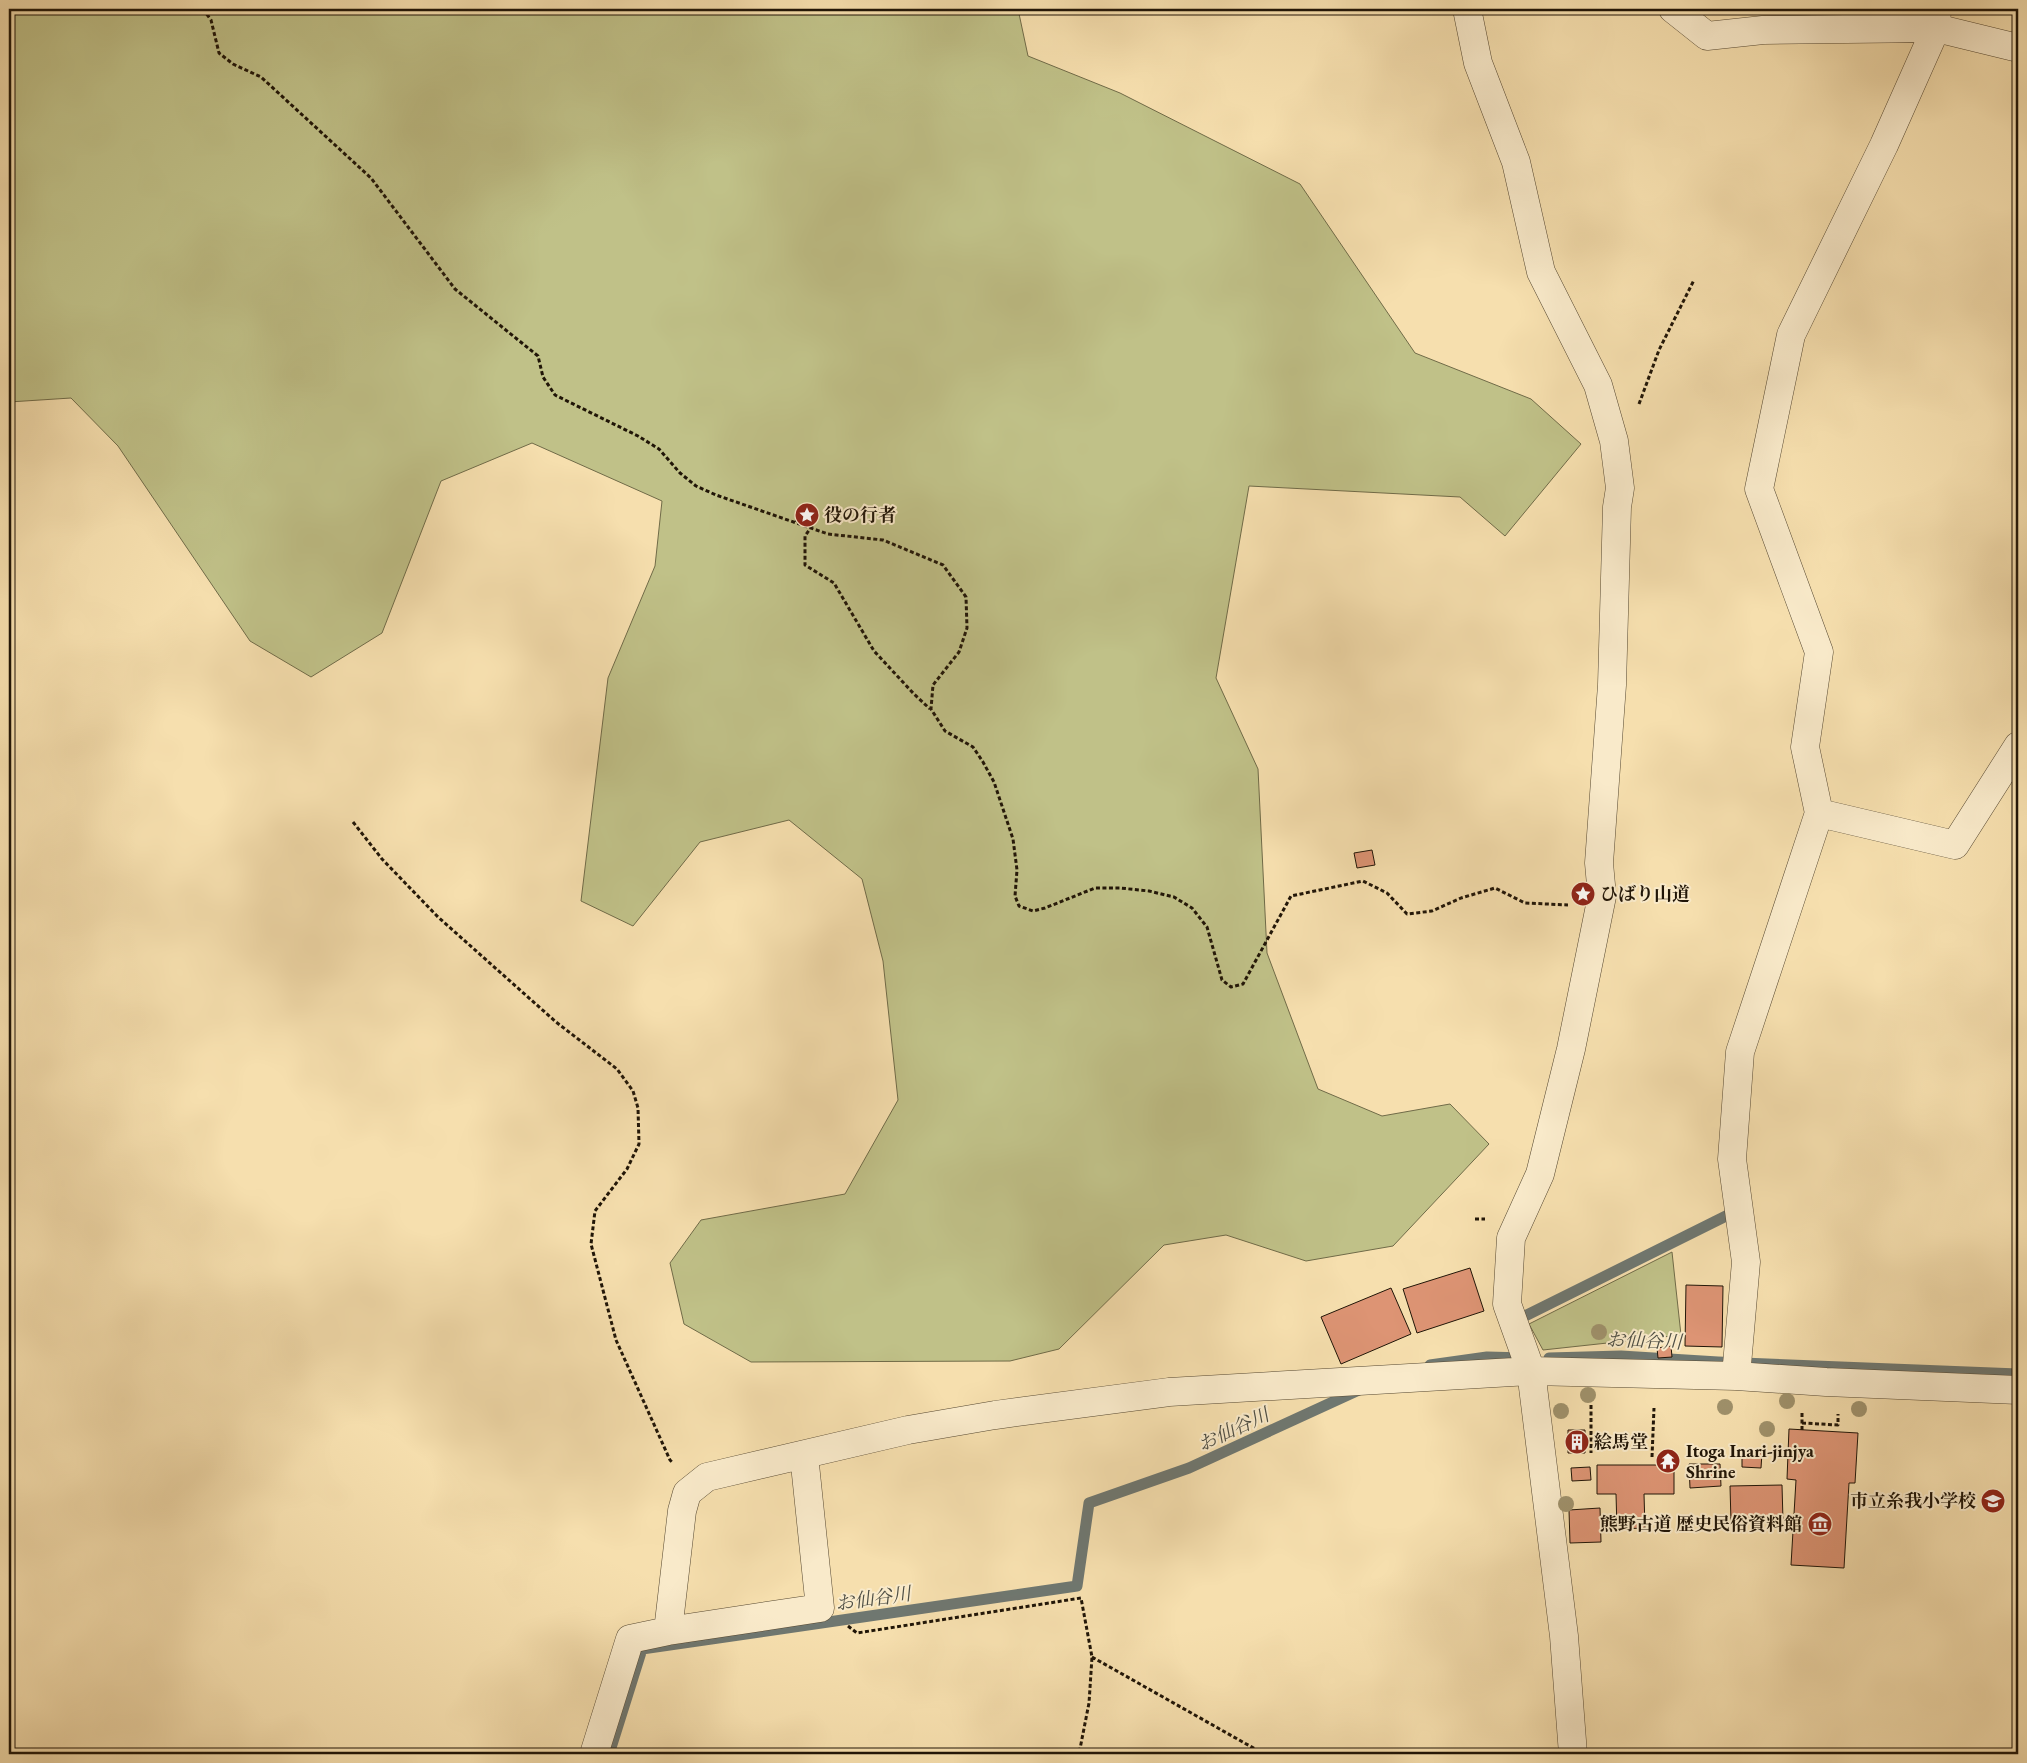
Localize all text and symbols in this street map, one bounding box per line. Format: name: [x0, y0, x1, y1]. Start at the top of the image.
place icon: 役の行者: [794, 502, 820, 528]
place label: 役の行者: [824, 503, 896, 526]
place icon: ひばり山道: [1570, 881, 1596, 907]
place label: ひばり山道: [1600, 882, 1690, 905]
water label: お仙谷川: [1606, 1327, 1684, 1354]
water label: お仙谷川: [1193, 1401, 1275, 1457]
building icon: 絵馬堂: [1564, 1429, 1590, 1455]
place label: 絵馬堂: [1594, 1430, 1648, 1453]
place label: Itoga Inari-jinjya Shrine: [1686, 1439, 1814, 1483]
temple icon: Itoga Inari-jinjya Shrine: [1655, 1448, 1681, 1474]
school or university icon: 市立糸我小学校: [1980, 1488, 2006, 1514]
place label: 市立糸我小学校: [1850, 1489, 1976, 1512]
museum icon: 熊野古道 歴史民俗資料館: [1807, 1511, 1833, 1537]
place label: 熊野古道 歴史民俗資料館: [1600, 1512, 1802, 1535]
water label: お仙谷川: [834, 1581, 914, 1616]

